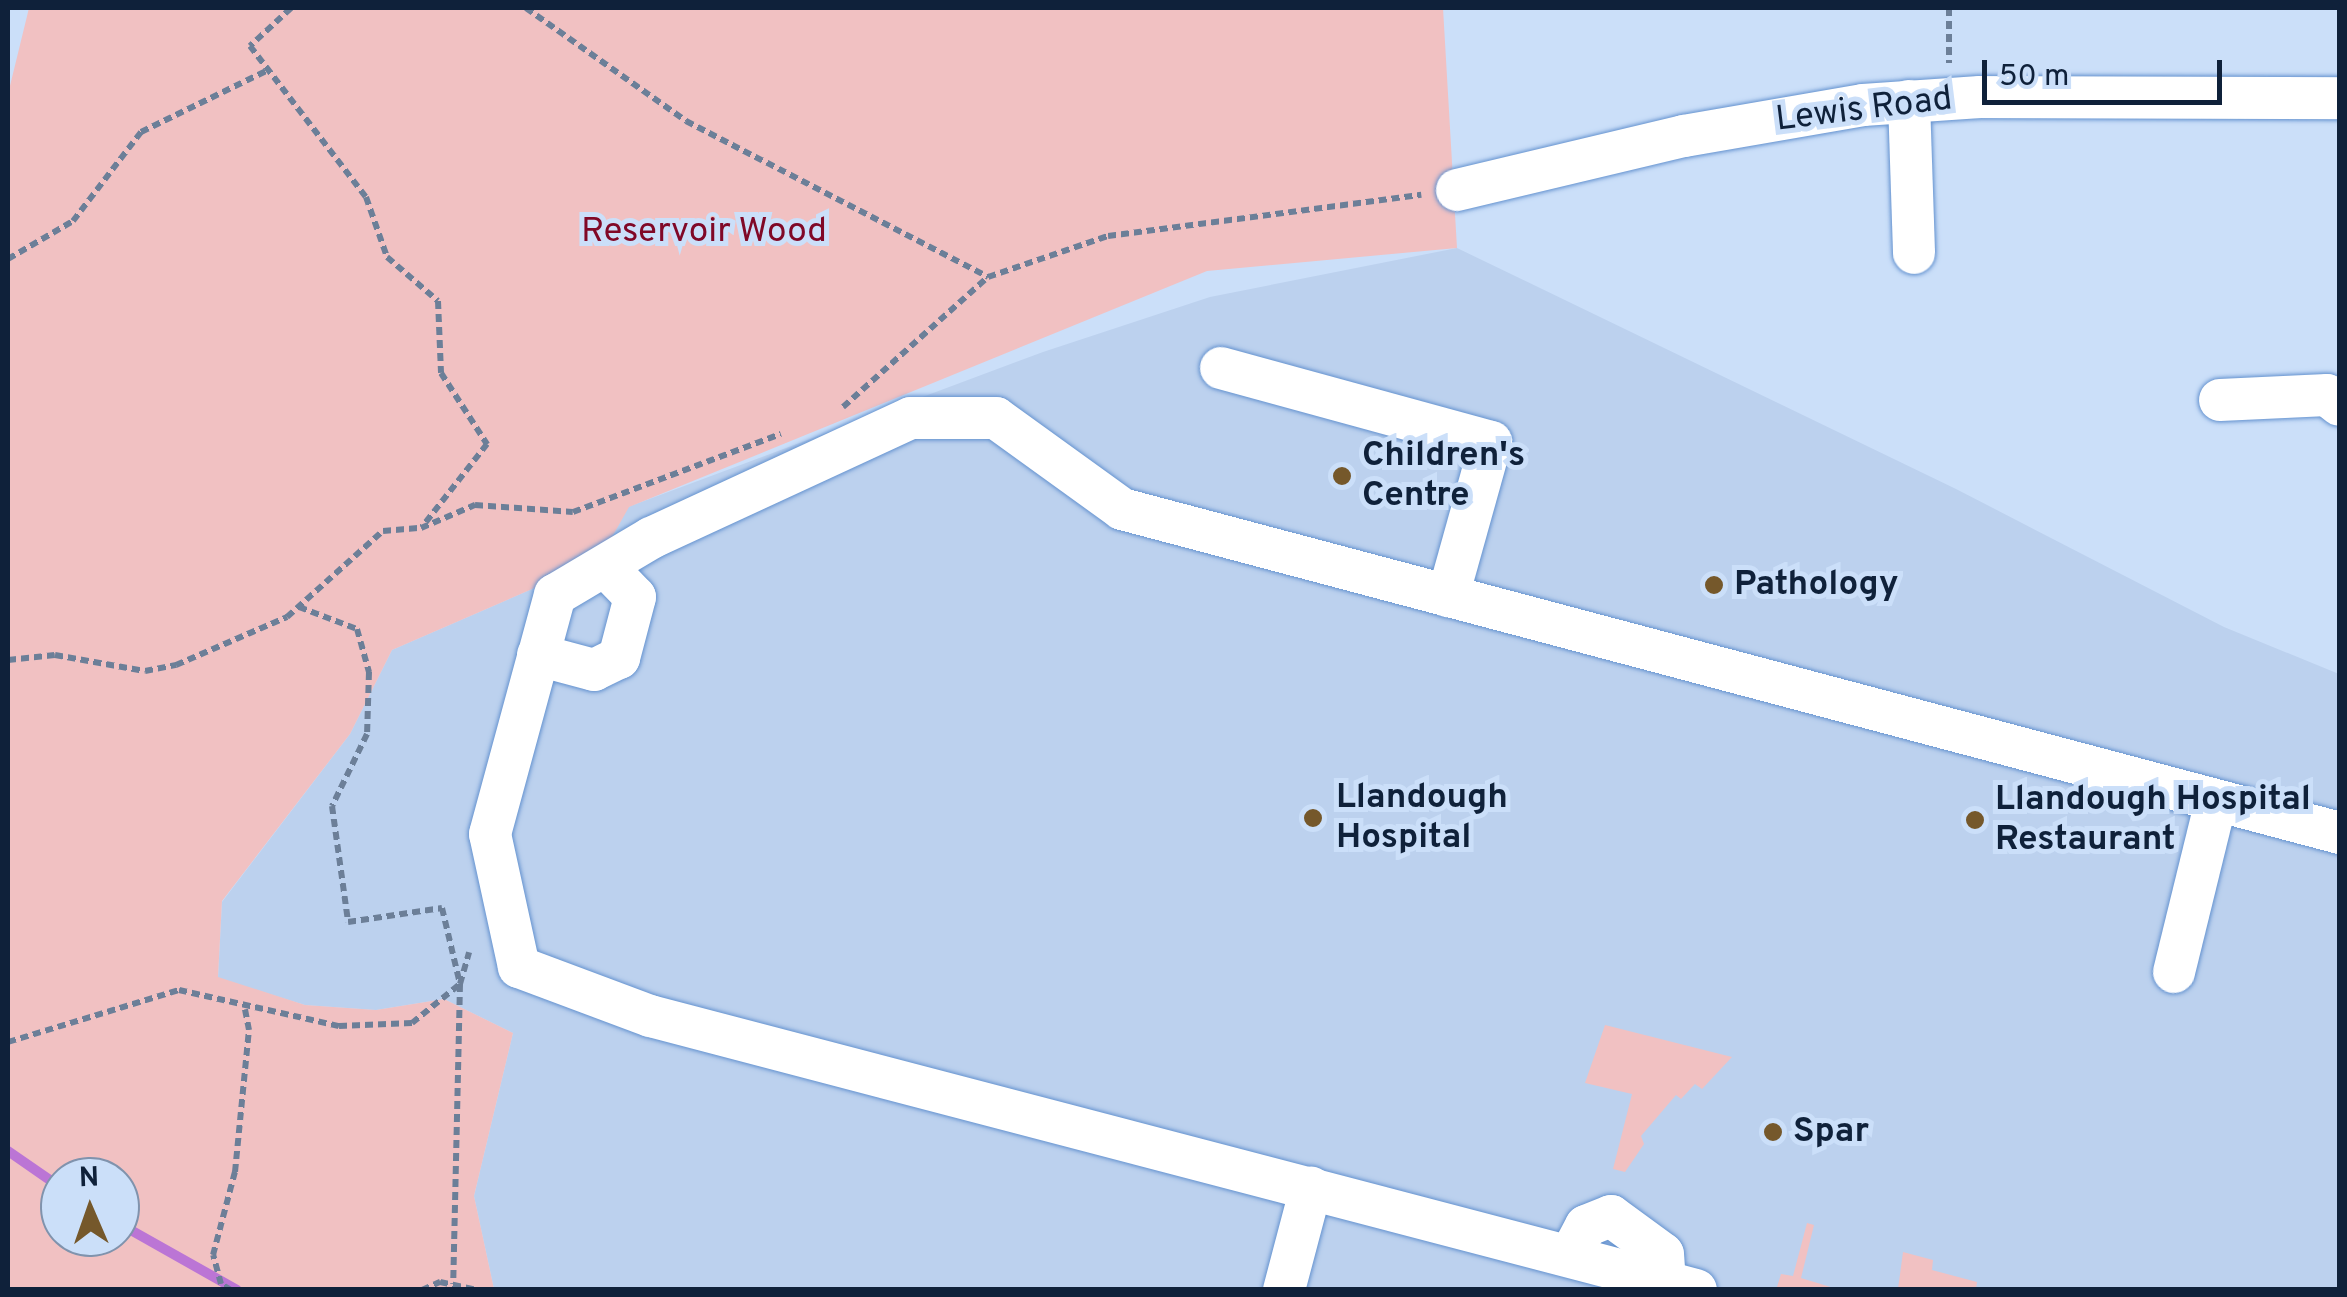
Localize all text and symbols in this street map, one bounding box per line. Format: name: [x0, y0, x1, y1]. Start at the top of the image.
scale bar: [1987, 40, 2227, 102]
text: 50 m: [1999, 59, 2069, 96]
street label: Lewis Road: [1773, 78, 1955, 142]
park label: Reservoir Wood: [581, 211, 827, 253]
place label: Children's Centre: [1362, 435, 1525, 517]
marker: Children's Centre: [1331, 465, 1353, 487]
place label: Pathology: [1734, 564, 1899, 606]
marker: Pathology: [1703, 574, 1725, 596]
place label: Llandough Hospital: [1336, 777, 1508, 859]
place label: Llandough Hospital Restaurant: [1995, 779, 2311, 861]
marker: Llandough Hospital: [1300, 805, 1326, 831]
marker: Llandough Hospital Restaurant: [1964, 809, 1986, 831]
place label: Spar: [1793, 1111, 1869, 1153]
marker: Spar: [1762, 1121, 1784, 1143]
north arrow: [40, 1157, 140, 1257]
text: N: [78, 1161, 100, 1197]

